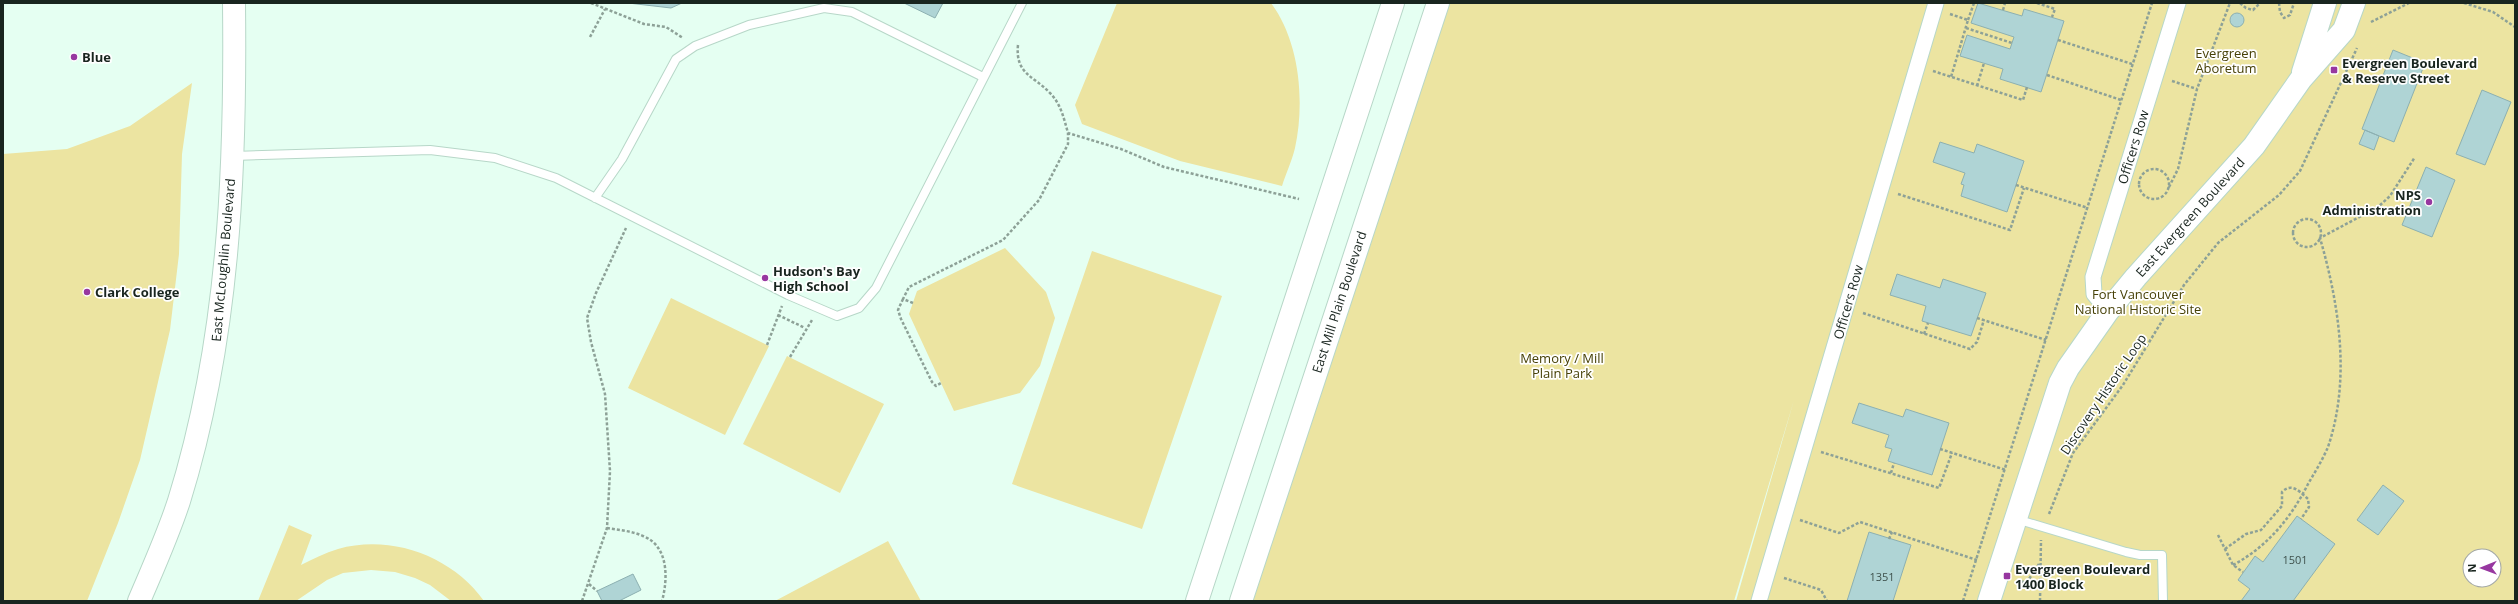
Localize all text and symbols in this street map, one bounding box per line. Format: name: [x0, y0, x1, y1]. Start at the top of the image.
park label: Evergreen Aboretum: [2195, 44, 2257, 77]
place label: Blue: [82, 48, 111, 66]
marker: Blue: [69, 52, 79, 62]
place label: Evergreen Boulevard & Reserve Street: [2342, 54, 2477, 87]
marker: Evergreen Boulevard & Reserve Street: [2329, 65, 2339, 75]
street label: Officers Row: [2113, 108, 2153, 186]
street label: East Evergreen Boulevard: [2131, 153, 2249, 281]
street label: East McLoughlin Boulevard: [207, 178, 239, 342]
place label: NPS Administration: [2322, 186, 2421, 219]
marker: NPS Administration: [2424, 197, 2434, 207]
street label: East Mill Plain Boulevard: [1308, 229, 1370, 375]
place label: Hudson's Bay High School: [773, 262, 861, 295]
street label: Officers Row: [1829, 263, 1867, 341]
marker: Hudson's Bay High School: [760, 273, 770, 283]
place label: Clark College: [95, 283, 180, 301]
park label: Fort Vancouver National Historic Site: [2075, 285, 2201, 318]
marker: Clark College: [82, 287, 92, 297]
street label: Discovery Historic Loop: [2056, 330, 2150, 458]
park label: Memory / Mill Plain Park: [1520, 349, 1604, 382]
north arrow: [2462, 548, 2502, 588]
house number: 1501: [2282, 552, 2308, 567]
place label: Evergreen Boulevard 1400 Block: [2015, 560, 2150, 593]
text: N: [2464, 564, 2479, 573]
house number: 1351: [1869, 569, 1895, 584]
marker: Evergreen Boulevard 1400 Block: [2002, 571, 2012, 581]

